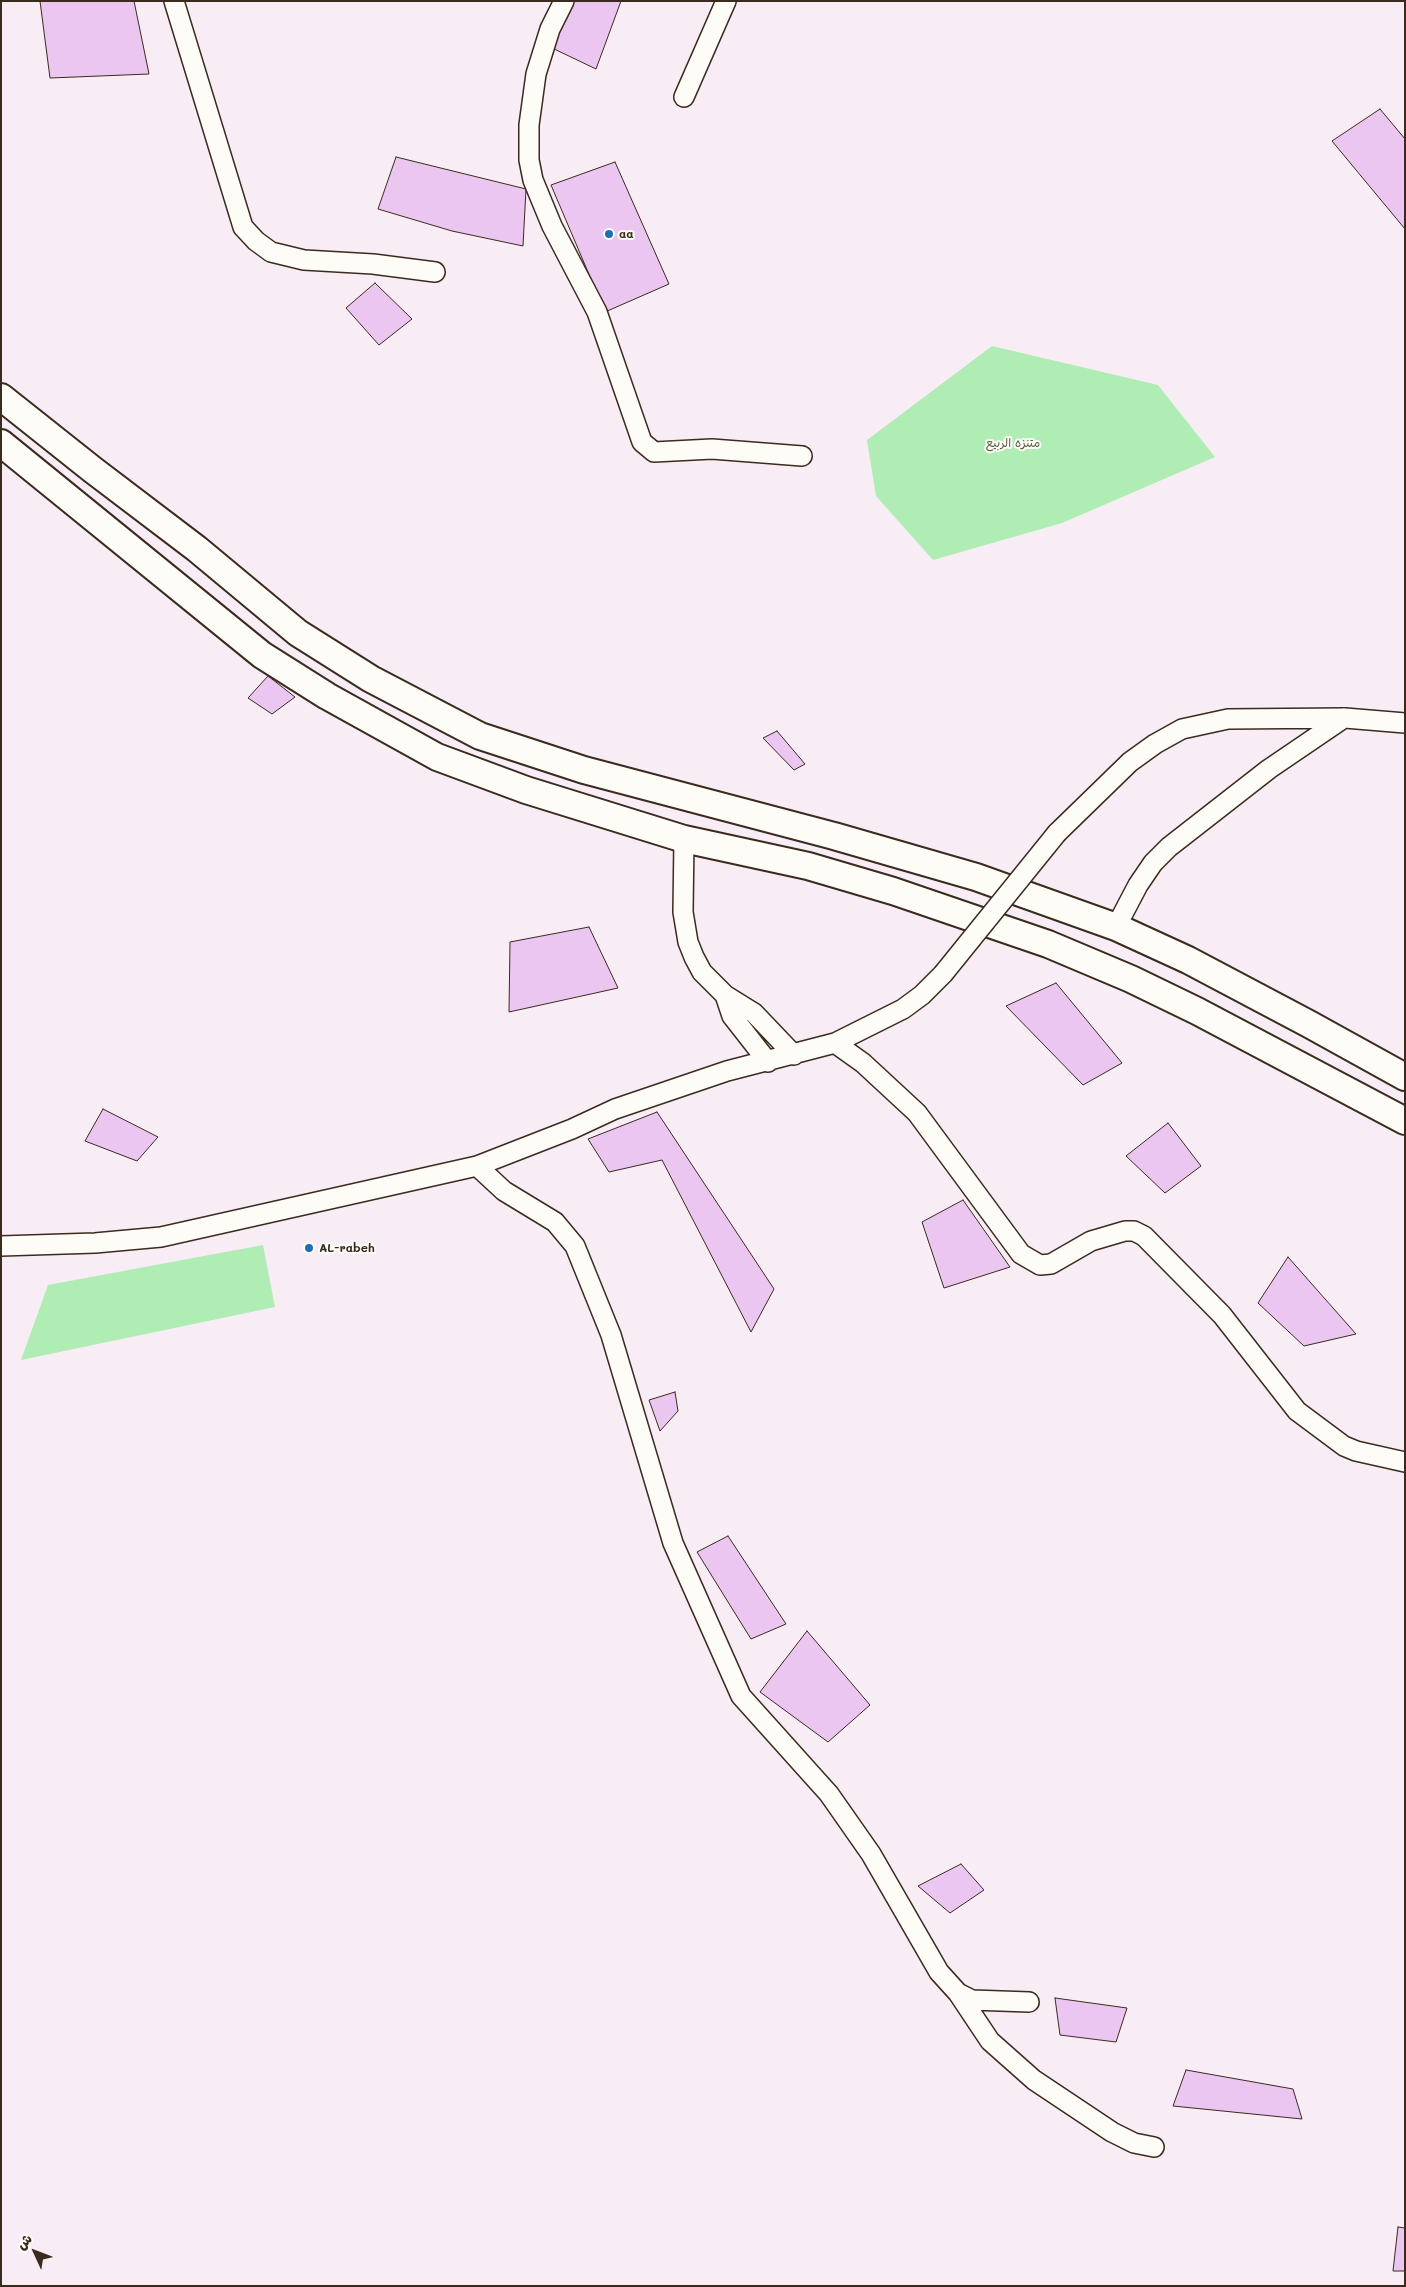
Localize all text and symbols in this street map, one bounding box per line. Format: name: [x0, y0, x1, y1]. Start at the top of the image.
place label: aa: [619, 227, 634, 241]
marker: aa: [603, 228, 615, 240]
park label: متنزه الربيع: [986, 436, 1040, 450]
place label: AL-rabeh: [319, 1241, 375, 1255]
marker: AL-rabeh: [303, 1242, 315, 1254]
north arrow: [10, 2227, 60, 2277]
text: ش: [11, 2229, 36, 2254]

